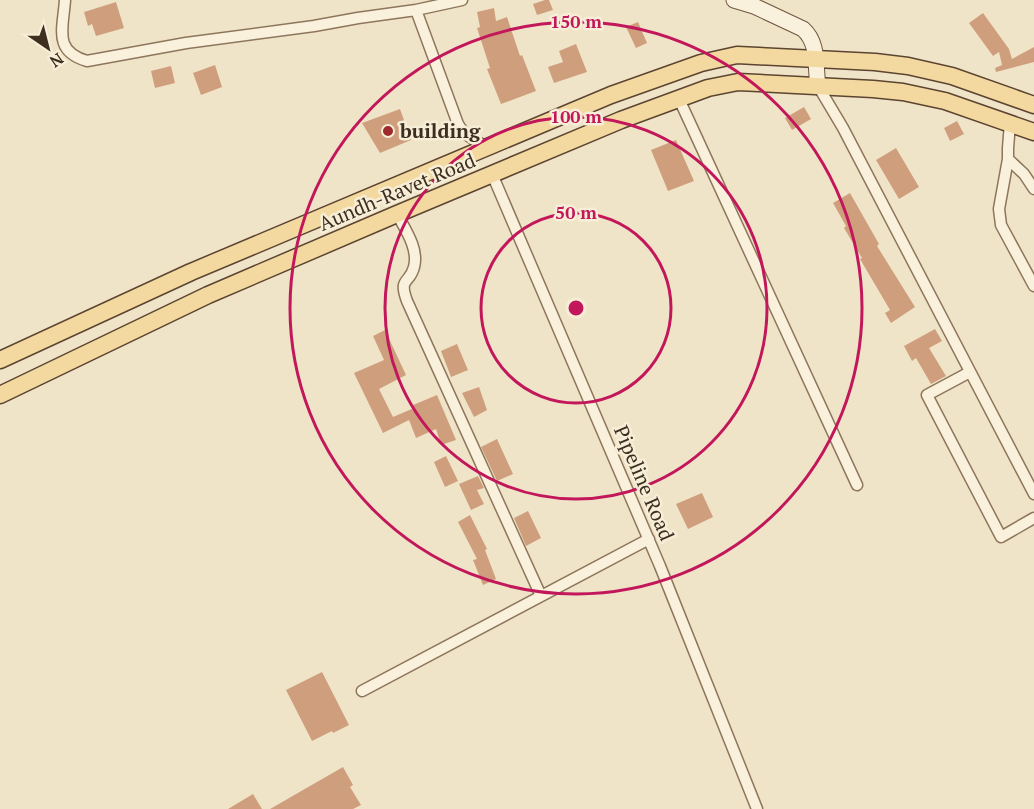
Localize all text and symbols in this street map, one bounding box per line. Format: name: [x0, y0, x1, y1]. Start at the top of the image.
text: 150 m: [550, 9, 602, 33]
north arrow: [18, 18, 78, 78]
text: N: [45, 48, 68, 73]
text: 100 m: [550, 104, 602, 128]
place label: building: [399, 117, 481, 144]
marker: building: [381, 124, 395, 138]
street label: Aundh-Ravet Road: [314, 146, 479, 237]
text: 50 m: [555, 200, 597, 224]
centre of rings: [566, 298, 586, 318]
street label: Pipeline Road: [608, 421, 681, 545]

